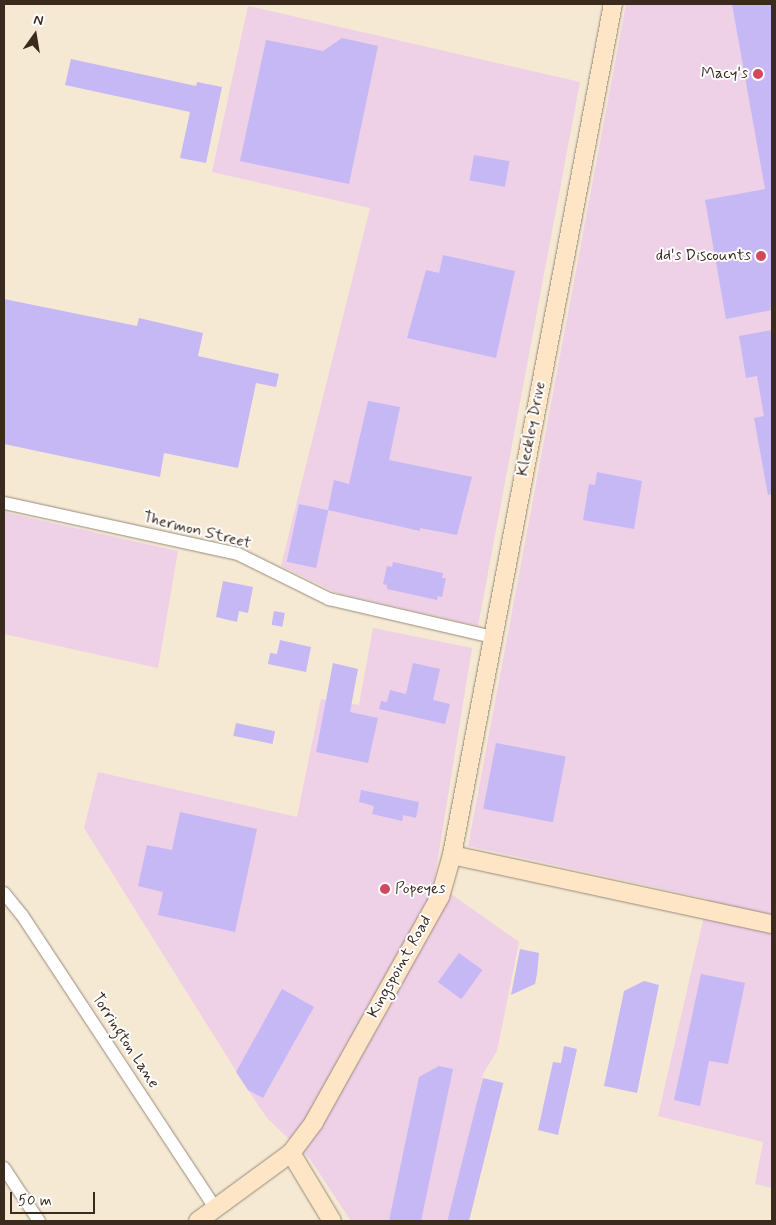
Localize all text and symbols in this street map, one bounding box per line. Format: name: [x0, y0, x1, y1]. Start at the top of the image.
north arrow: [10, 10, 60, 60]
text: N: [32, 11, 45, 30]
place label: Macy's: [701, 64, 748, 84]
marker: Macy's: [752, 68, 764, 80]
place label: dd's Discounts: [657, 246, 751, 266]
marker: dd's Discounts: [755, 250, 767, 262]
street label: Kleckley Drive: [513, 380, 551, 478]
street label: Thermon Street: [141, 508, 253, 554]
place label: Popeyes: [395, 879, 446, 899]
marker: Popeyes: [379, 883, 391, 895]
street label: Kingspoint Road: [364, 912, 436, 1022]
street label: Torrington Lane: [88, 991, 162, 1091]
scale bar: [12, 1182, 98, 1214]
text: 50 m: [18, 1191, 52, 1211]

